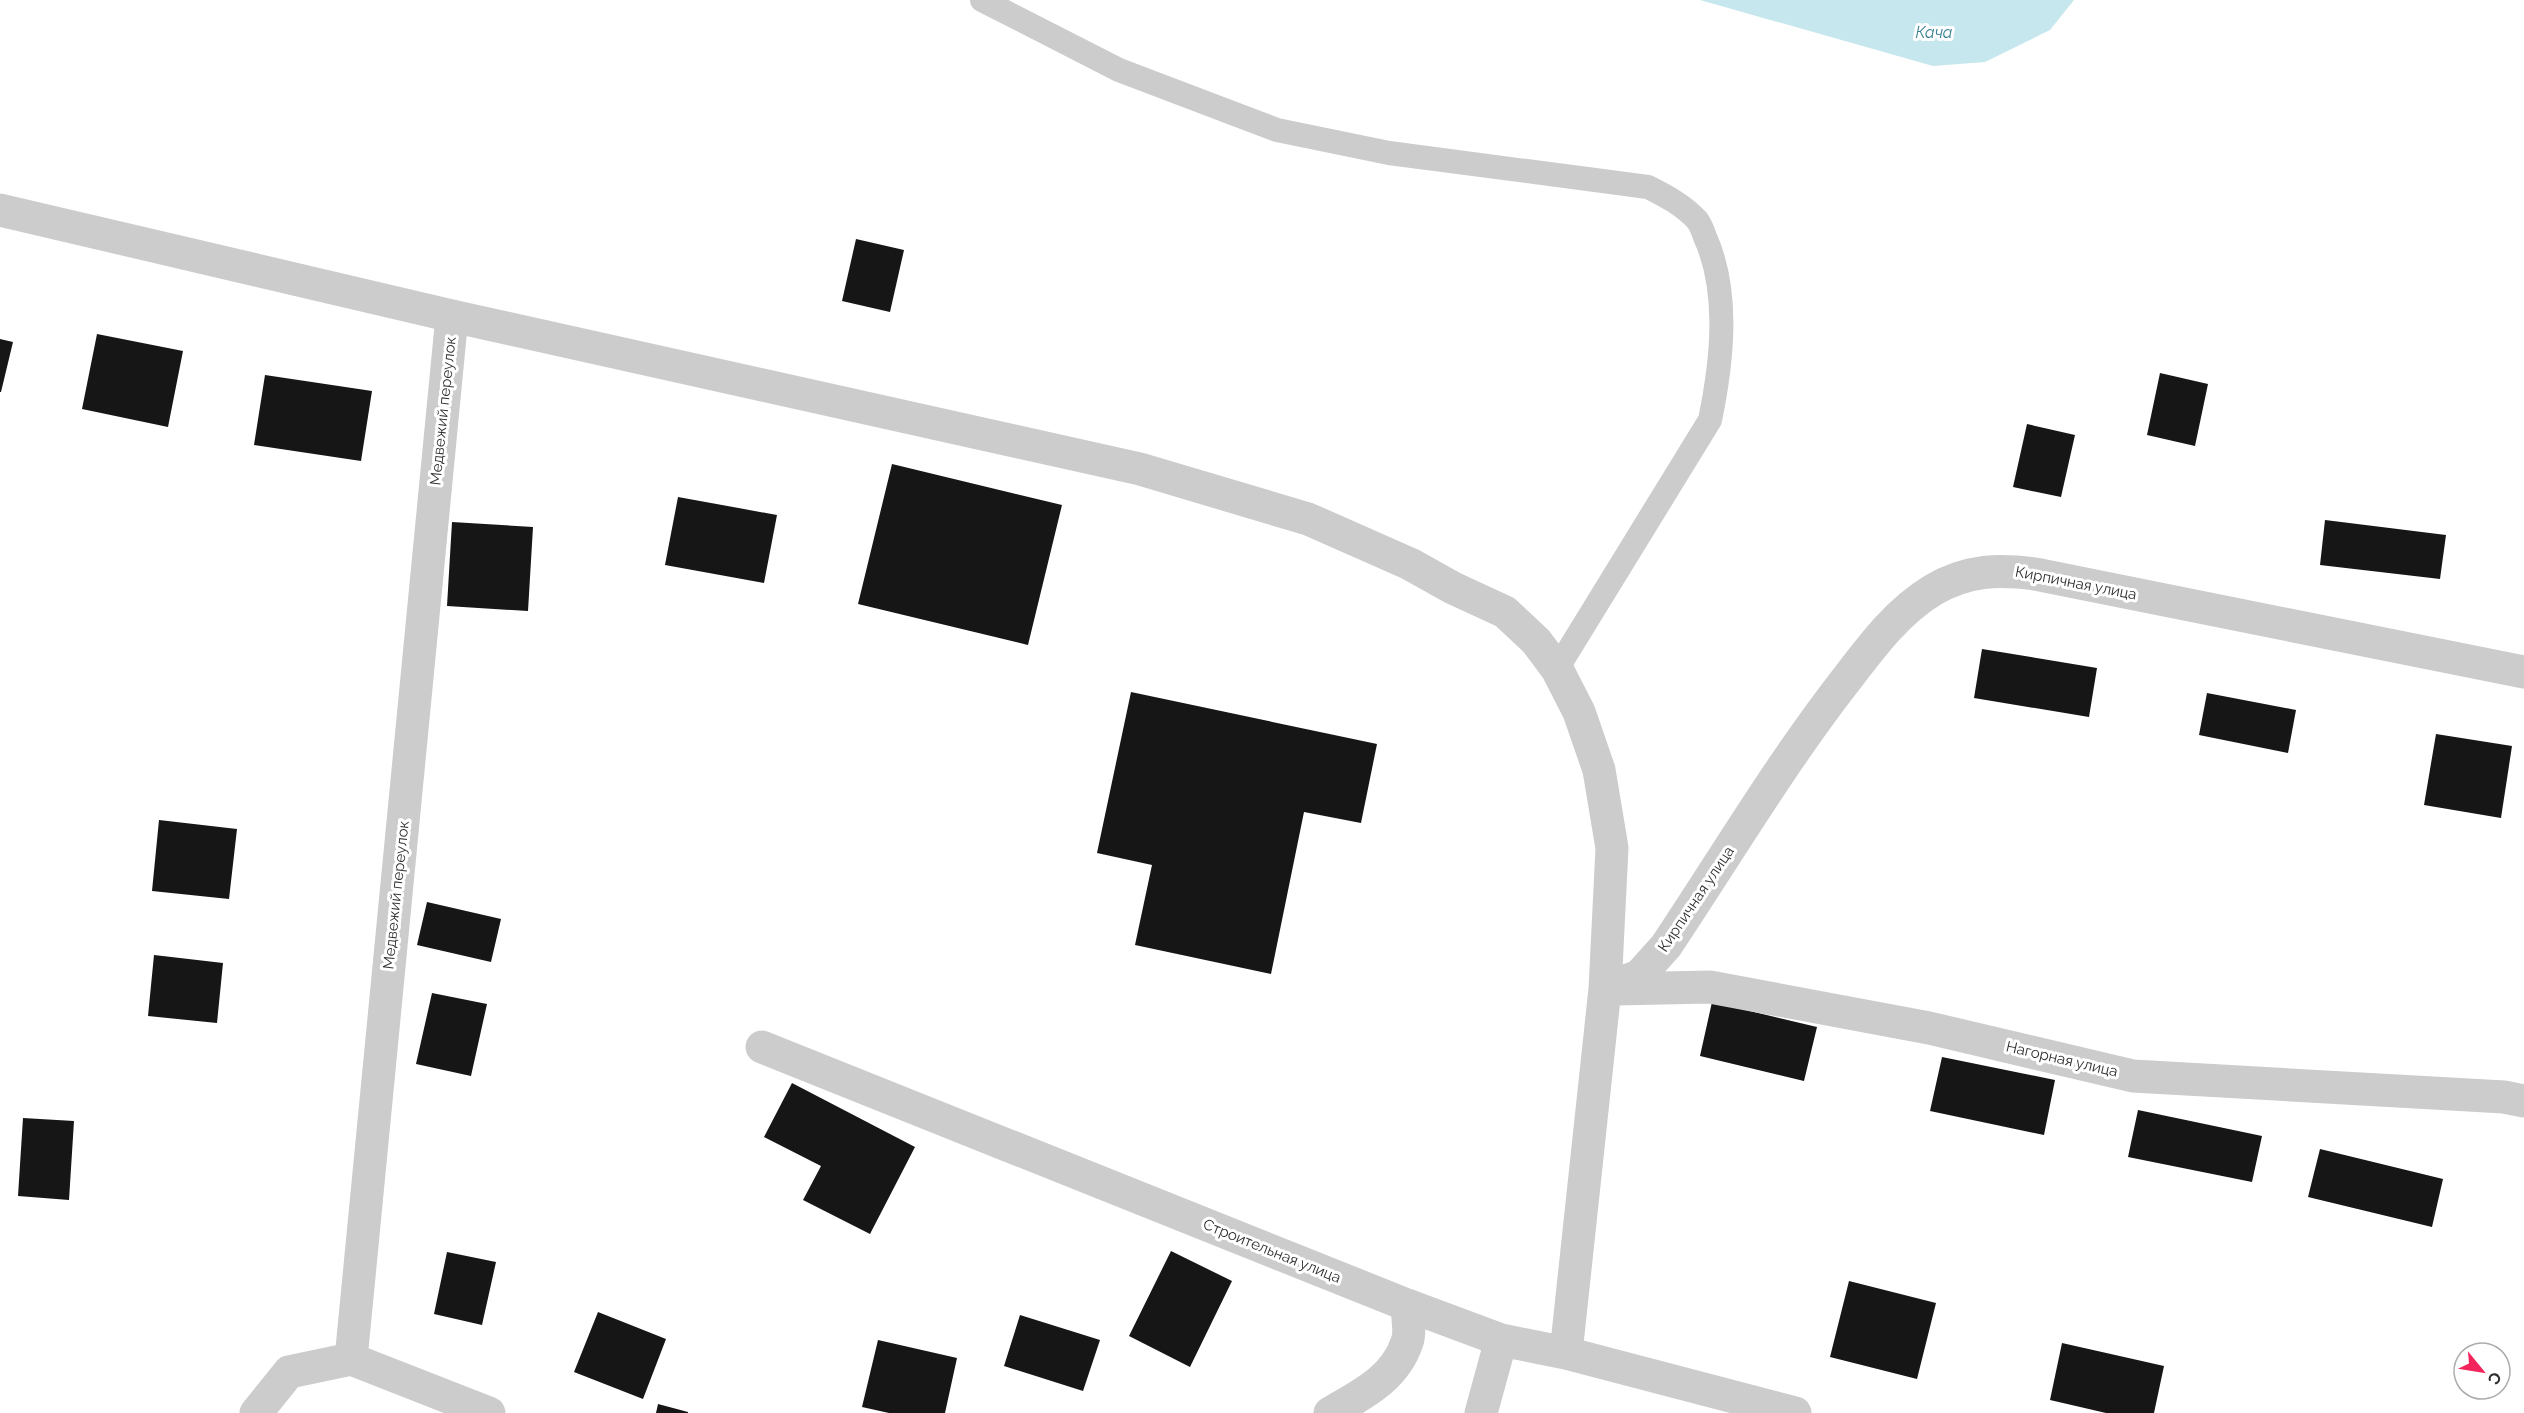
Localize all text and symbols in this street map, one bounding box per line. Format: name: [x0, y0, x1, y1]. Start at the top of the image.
water label: Кача: [1916, 23, 1953, 42]
street label: Медвежий переулок: [426, 336, 460, 486]
street label: Кирпичная улица: [2014, 562, 2138, 604]
street label: Медвежий переулок: [379, 820, 413, 970]
street label: Кирпичная улица: [1654, 843, 1738, 955]
street label: Нагорная улица: [2004, 1037, 2120, 1081]
street label: Строительная улица: [1201, 1215, 1343, 1287]
north arrow: [2452, 1341, 2512, 1401]
text: С: [2484, 1369, 2506, 1388]

